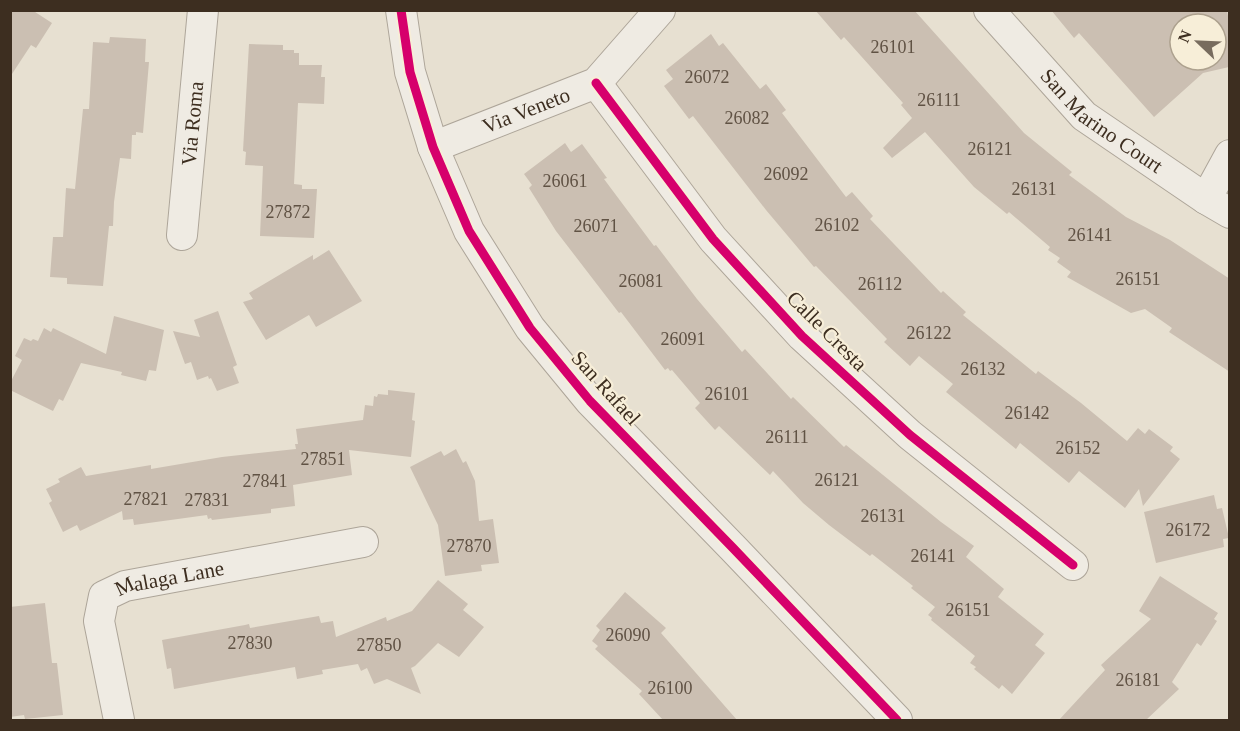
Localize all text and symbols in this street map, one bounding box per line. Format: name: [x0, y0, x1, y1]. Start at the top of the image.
north arrow: [1168, 12, 1228, 72]
text: N: [1175, 27, 1195, 45]
house number: 26101: [871, 37, 916, 57]
street label: San Marino Court: [1036, 64, 1167, 178]
house number: 26072: [685, 67, 730, 87]
street label: Via Roma: [177, 80, 208, 167]
street label: Via Veneto: [479, 82, 573, 138]
house number: 26111: [917, 90, 961, 110]
house number: 26082: [725, 108, 770, 128]
house number: 26121: [968, 139, 1013, 159]
house number: 26092: [764, 164, 809, 184]
house number: 26061: [543, 171, 588, 191]
house number: 26131: [1012, 179, 1057, 199]
house number: 27872: [266, 202, 311, 222]
house number: 26102: [815, 215, 860, 235]
house number: 26071: [574, 216, 619, 236]
house number: 26141: [1068, 225, 1113, 245]
house number: 26151: [1116, 269, 1161, 289]
house number: 26081: [619, 271, 664, 291]
house number: 26112: [858, 274, 902, 294]
street label: Calle Cresta: [782, 286, 872, 376]
house number: 26122: [907, 323, 952, 343]
house number: 26091: [661, 329, 706, 349]
street label: San Rafael: [566, 346, 646, 430]
house number: 26132: [961, 359, 1006, 379]
house number: 26101: [705, 384, 750, 404]
house number: 26142: [1005, 403, 1050, 423]
house number: 26111: [765, 427, 809, 447]
house number: 26152: [1056, 438, 1101, 458]
house number: 27851: [301, 449, 346, 469]
house number: 26121: [815, 470, 860, 490]
house number: 27841: [243, 471, 288, 491]
house number: 27821: [124, 489, 169, 509]
house number: 27831: [185, 490, 230, 510]
house number: 26131: [861, 506, 906, 526]
house number: 26172: [1166, 520, 1211, 540]
house number: 27870: [447, 536, 492, 556]
house number: 26141: [911, 546, 956, 566]
street label: Malaga Lane: [111, 556, 226, 601]
house number: 26151: [946, 600, 991, 620]
house number: 26090: [606, 625, 651, 645]
house number: 27830: [228, 633, 273, 653]
house number: 27850: [357, 635, 402, 655]
house number: 26181: [1116, 670, 1161, 690]
house number: 26100: [648, 678, 693, 698]

